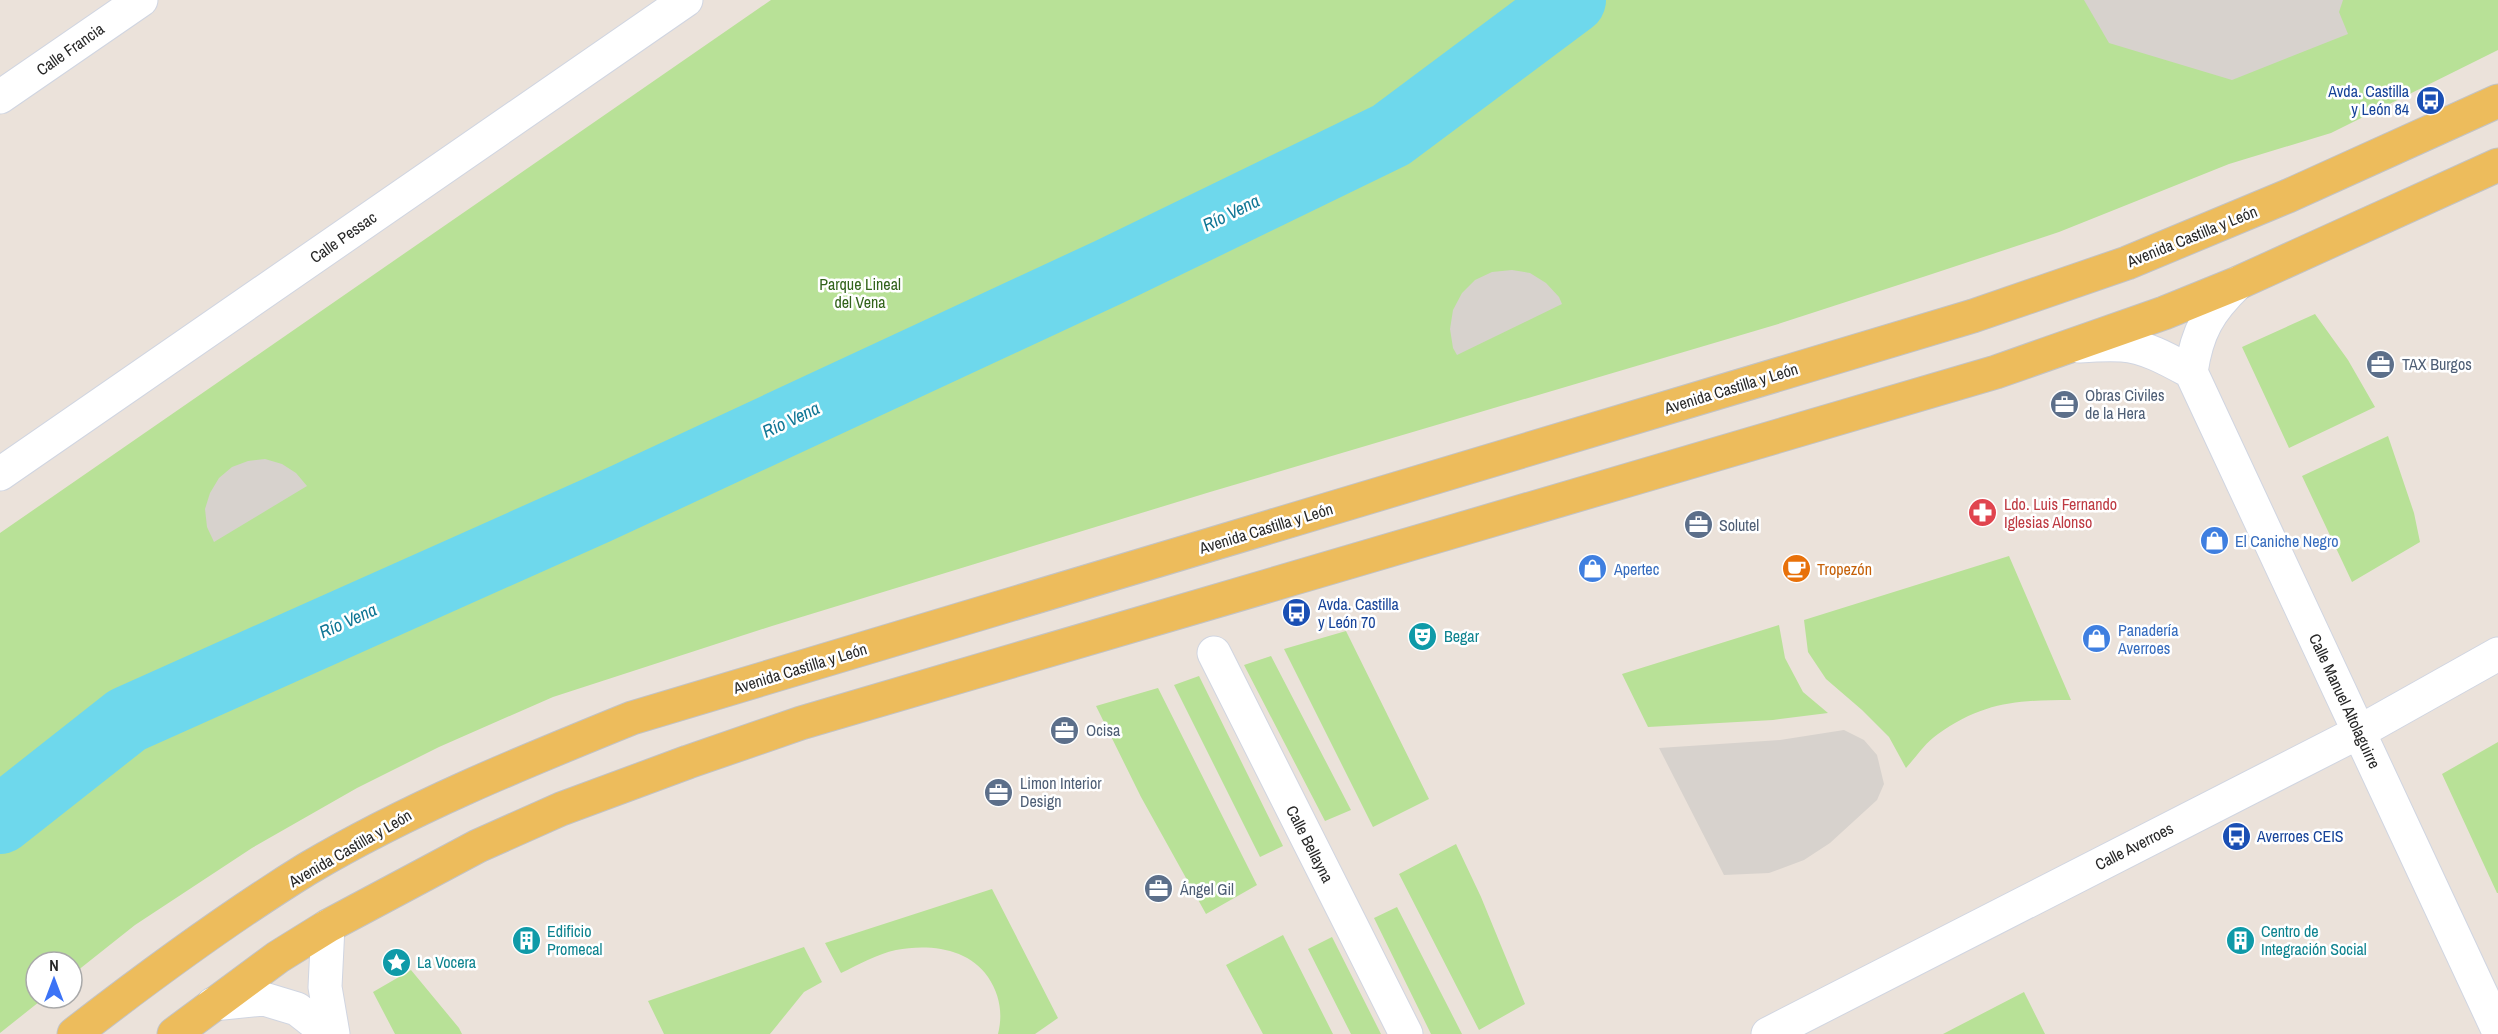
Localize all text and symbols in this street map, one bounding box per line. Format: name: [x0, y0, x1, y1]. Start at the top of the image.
street label: Calle Francia: [32, 17, 109, 80]
place label: Avda. Castilla y León 84: [2327, 80, 2410, 120]
bus stop icon: Avda. Castilla y León 84: [2414, 84, 2446, 116]
water label: Río Vena: [1198, 188, 1263, 237]
street label: Avenida Castilla y León: [2123, 200, 2260, 272]
street label: Calle Pessac: [305, 206, 381, 268]
park label: Parque Lineal del Vena: [819, 273, 901, 313]
office icon: TAX Burgos: [2365, 348, 2397, 380]
place label: TAX Burgos: [2402, 353, 2472, 375]
street label: Avenida Castilla y León: [1661, 357, 1800, 419]
place label: Obras Civiles de la Hera: [2085, 384, 2164, 424]
office icon: Obras Civiles de la Hera: [2048, 388, 2080, 420]
water label: Río Vena: [758, 395, 824, 444]
place label: Ldo. Luis Fernando Iglesias Alonso: [2004, 493, 2117, 533]
street label: Avenida Castilla y León: [1196, 497, 1335, 559]
pharmacy icon: Ldo. Luis Fernando Iglesias Alonso: [1967, 497, 1999, 529]
office icon: Solutel: [1682, 509, 1714, 541]
place label: Solutel: [1719, 514, 1759, 536]
shop icon: El Caniche Negro: [2198, 525, 2230, 557]
place label: El Caniche Negro: [2235, 530, 2339, 552]
shop icon: Apertec: [1577, 553, 1609, 585]
cafe icon: Tropezón: [1780, 553, 1812, 585]
place label: Apertec: [1613, 558, 1660, 580]
place label: Tropezón: [1817, 558, 1872, 580]
place label: Avda. Castilla y León 70: [1317, 593, 1399, 633]
water label: Río Vena: [315, 597, 381, 644]
bus stop icon: Avda. Castilla y León 70: [1281, 597, 1313, 629]
place label: Panadería Averroes: [2117, 619, 2179, 659]
theatre icon: Begar: [1407, 620, 1439, 652]
shop icon: Panadería Averroes: [2081, 623, 2113, 655]
place label: Begar: [1444, 625, 1480, 647]
street label: Calle Manuel Altolaguirre: [2304, 630, 2386, 772]
street label: Avenida Castilla y León: [730, 637, 869, 699]
office icon: Ocisa: [1049, 714, 1081, 746]
place label: Ocisa: [1086, 719, 1121, 741]
place label: Limon Interior Design: [1020, 772, 1102, 812]
office icon: Limon Interior Design: [983, 776, 1015, 808]
street label: Calle Bellayna: [1281, 802, 1339, 887]
street label: Avenida Castilla y León: [284, 804, 415, 893]
street label: Calle Averroes: [2091, 817, 2177, 875]
bus stop icon: Averroes CEIS: [2220, 820, 2252, 852]
place label: Averroes CEIS: [2256, 825, 2344, 847]
office icon: Ángel Gil: [1143, 873, 1175, 905]
place label: Ángel Gil: [1179, 878, 1234, 900]
place label: Edificio Promecal: [547, 920, 602, 960]
place label: Centro de Integración Social: [2261, 920, 2367, 960]
building icon: Edificio Promecal: [510, 924, 542, 956]
building icon: Centro de Integración Social: [2224, 924, 2256, 956]
place icon: La Vocera: [380, 946, 412, 978]
north arrow: [24, 950, 84, 1010]
place label: La Vocera: [417, 951, 477, 973]
text: N: [49, 954, 59, 976]

